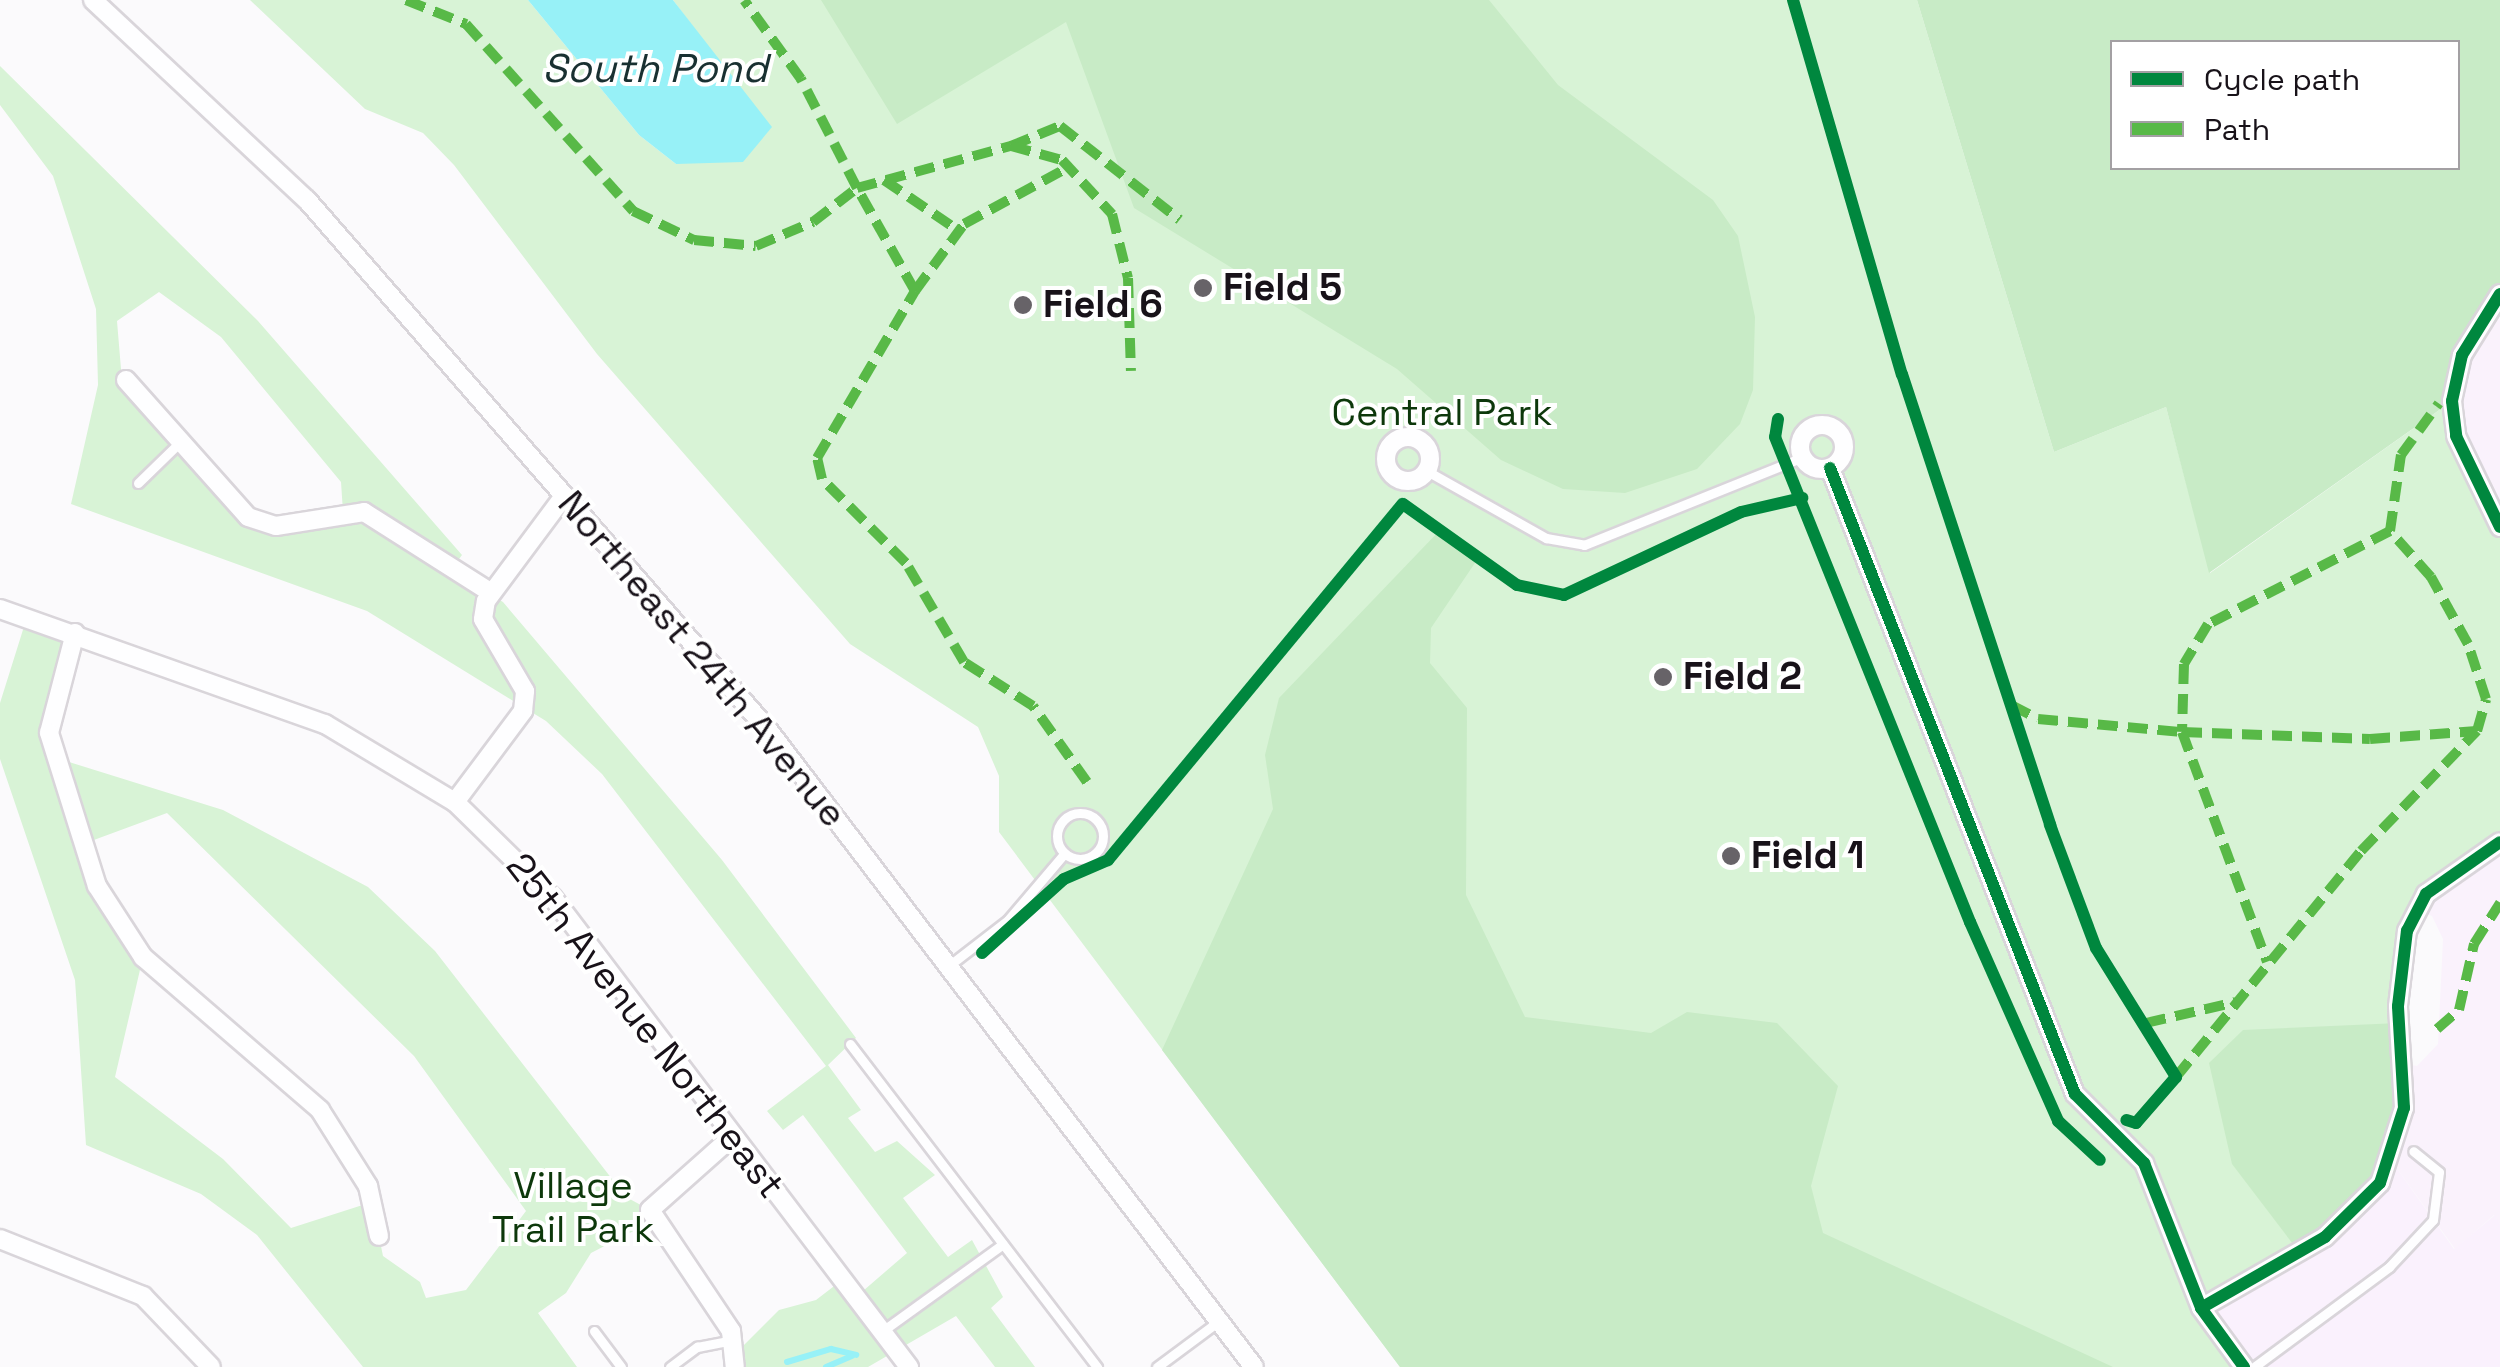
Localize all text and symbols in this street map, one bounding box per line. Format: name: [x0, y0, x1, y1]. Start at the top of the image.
legend: [2110, 40, 2460, 170]
water label: South Pond: [542, 45, 768, 93]
text: Cycle path: [2204, 60, 2360, 99]
text: Path: [2204, 110, 2270, 149]
place label: Field 5: [1223, 265, 1342, 311]
marker: Field 5: [1192, 277, 1214, 299]
place label: Field 6: [1043, 282, 1163, 328]
marker: Field 6: [1012, 294, 1034, 316]
park label: Central Park: [1332, 390, 1552, 436]
street label: Northeast 24th Avenue: [548, 482, 856, 836]
place label: Field 2: [1683, 654, 1802, 700]
marker: Field 2: [1652, 666, 1674, 688]
place label: Field 1: [1751, 833, 1865, 879]
street label: 25th Avenue Northeast: [496, 844, 794, 1208]
marker: Field 1: [1720, 845, 1742, 867]
park label: Village Trail Park: [492, 1163, 654, 1252]

